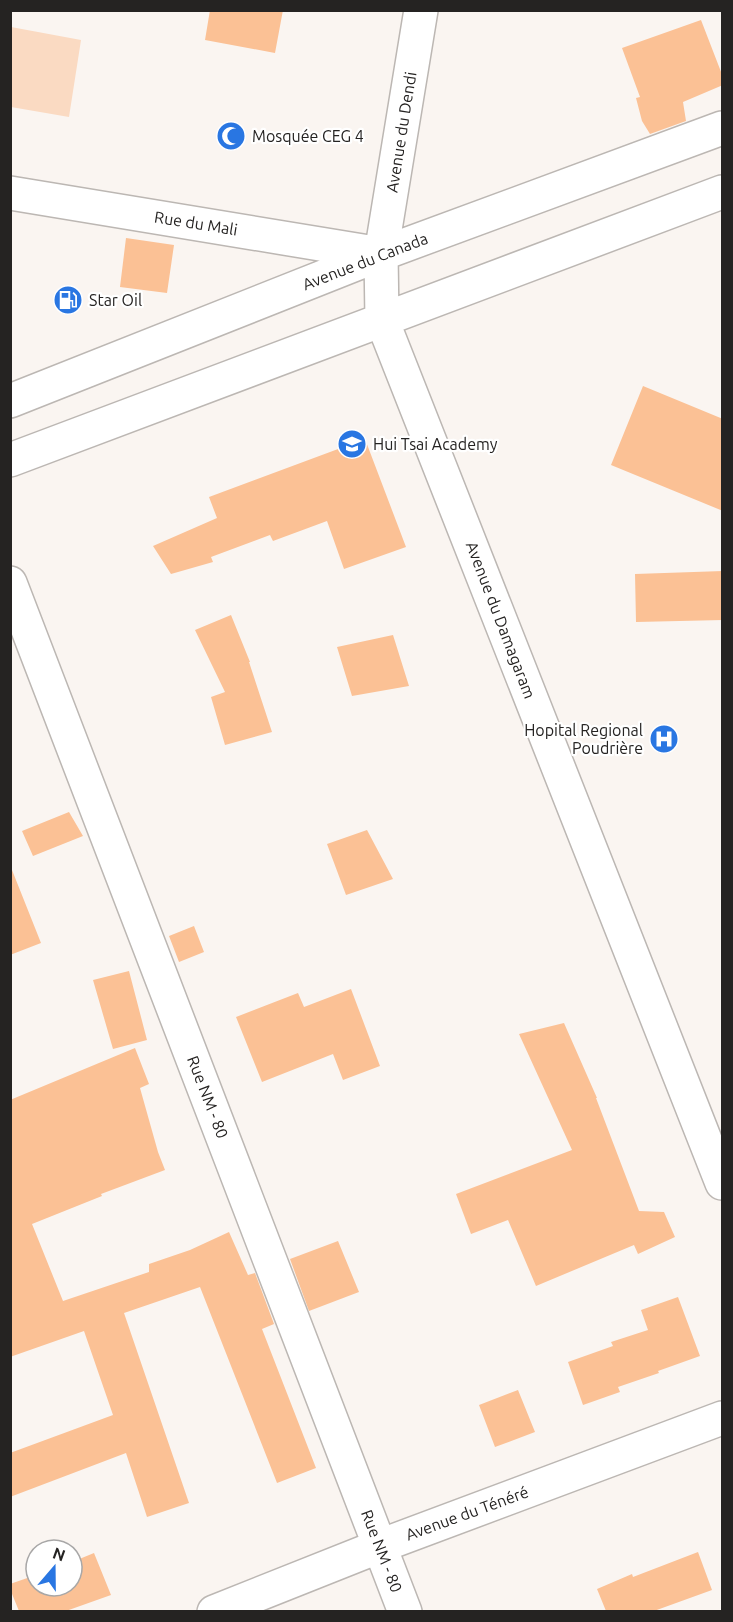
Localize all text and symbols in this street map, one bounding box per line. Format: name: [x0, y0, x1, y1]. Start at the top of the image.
street label: Avenue du Dendi: [383, 70, 419, 194]
mosque icon: Mosquée CEG 4: [215, 120, 247, 152]
place label: Mosquée CEG 4: [252, 127, 364, 145]
street label: Rue du Mali: [153, 208, 239, 238]
street label: Avenue du Canada: [300, 229, 430, 293]
fuel station icon: Star Oil: [52, 284, 84, 316]
place label: Star Oil: [89, 291, 142, 309]
school or university icon: Hui Tsai Academy: [336, 428, 368, 460]
place label: Hui Tsai Academy: [373, 435, 498, 453]
street label: Avenue du Damagaram: [463, 539, 539, 701]
place label: Hopital Regional Poudrière: [524, 721, 643, 757]
hospital icon: Hopital Regional Poudrière: [648, 723, 680, 755]
street label: Rue NM - 80: [184, 1053, 232, 1141]
street label: Avenue du Ténéré: [403, 1482, 531, 1544]
street label: Rue NM - 80: [358, 1507, 406, 1595]
north arrow: [24, 1538, 84, 1598]
text: N: [50, 1543, 68, 1564]

